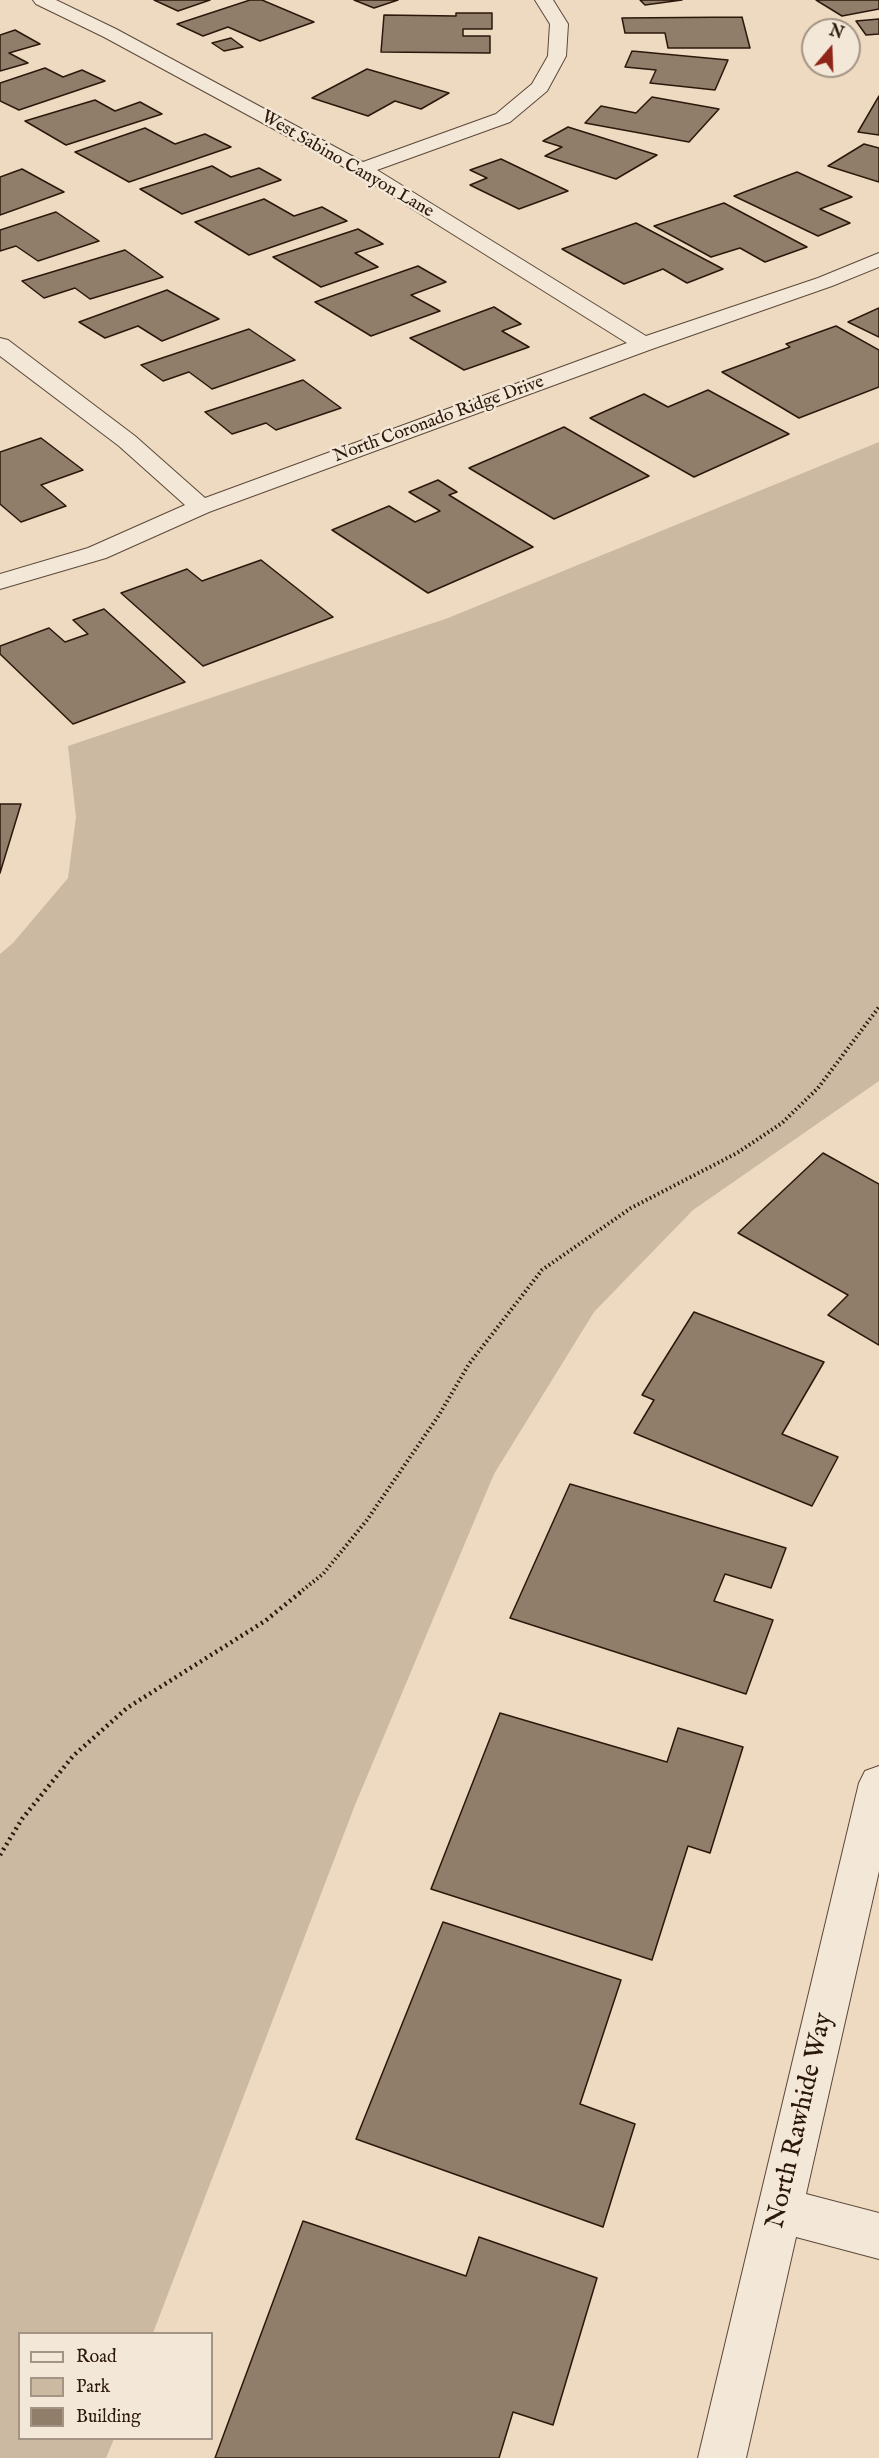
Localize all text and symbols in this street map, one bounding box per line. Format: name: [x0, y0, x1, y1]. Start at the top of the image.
north arrow: [801, 18, 861, 78]
text: N: [826, 21, 846, 45]
street label: West Sabino Canyon Lane: [257, 107, 437, 223]
street label: North Coronado Ridge Drive: [331, 372, 547, 468]
street label: North Rawhide Way: [761, 2010, 841, 2232]
legend: [18, 2332, 213, 2440]
text: Road: [76, 2346, 117, 2369]
text: Park: [76, 2376, 110, 2399]
text: Building: [76, 2406, 141, 2429]

